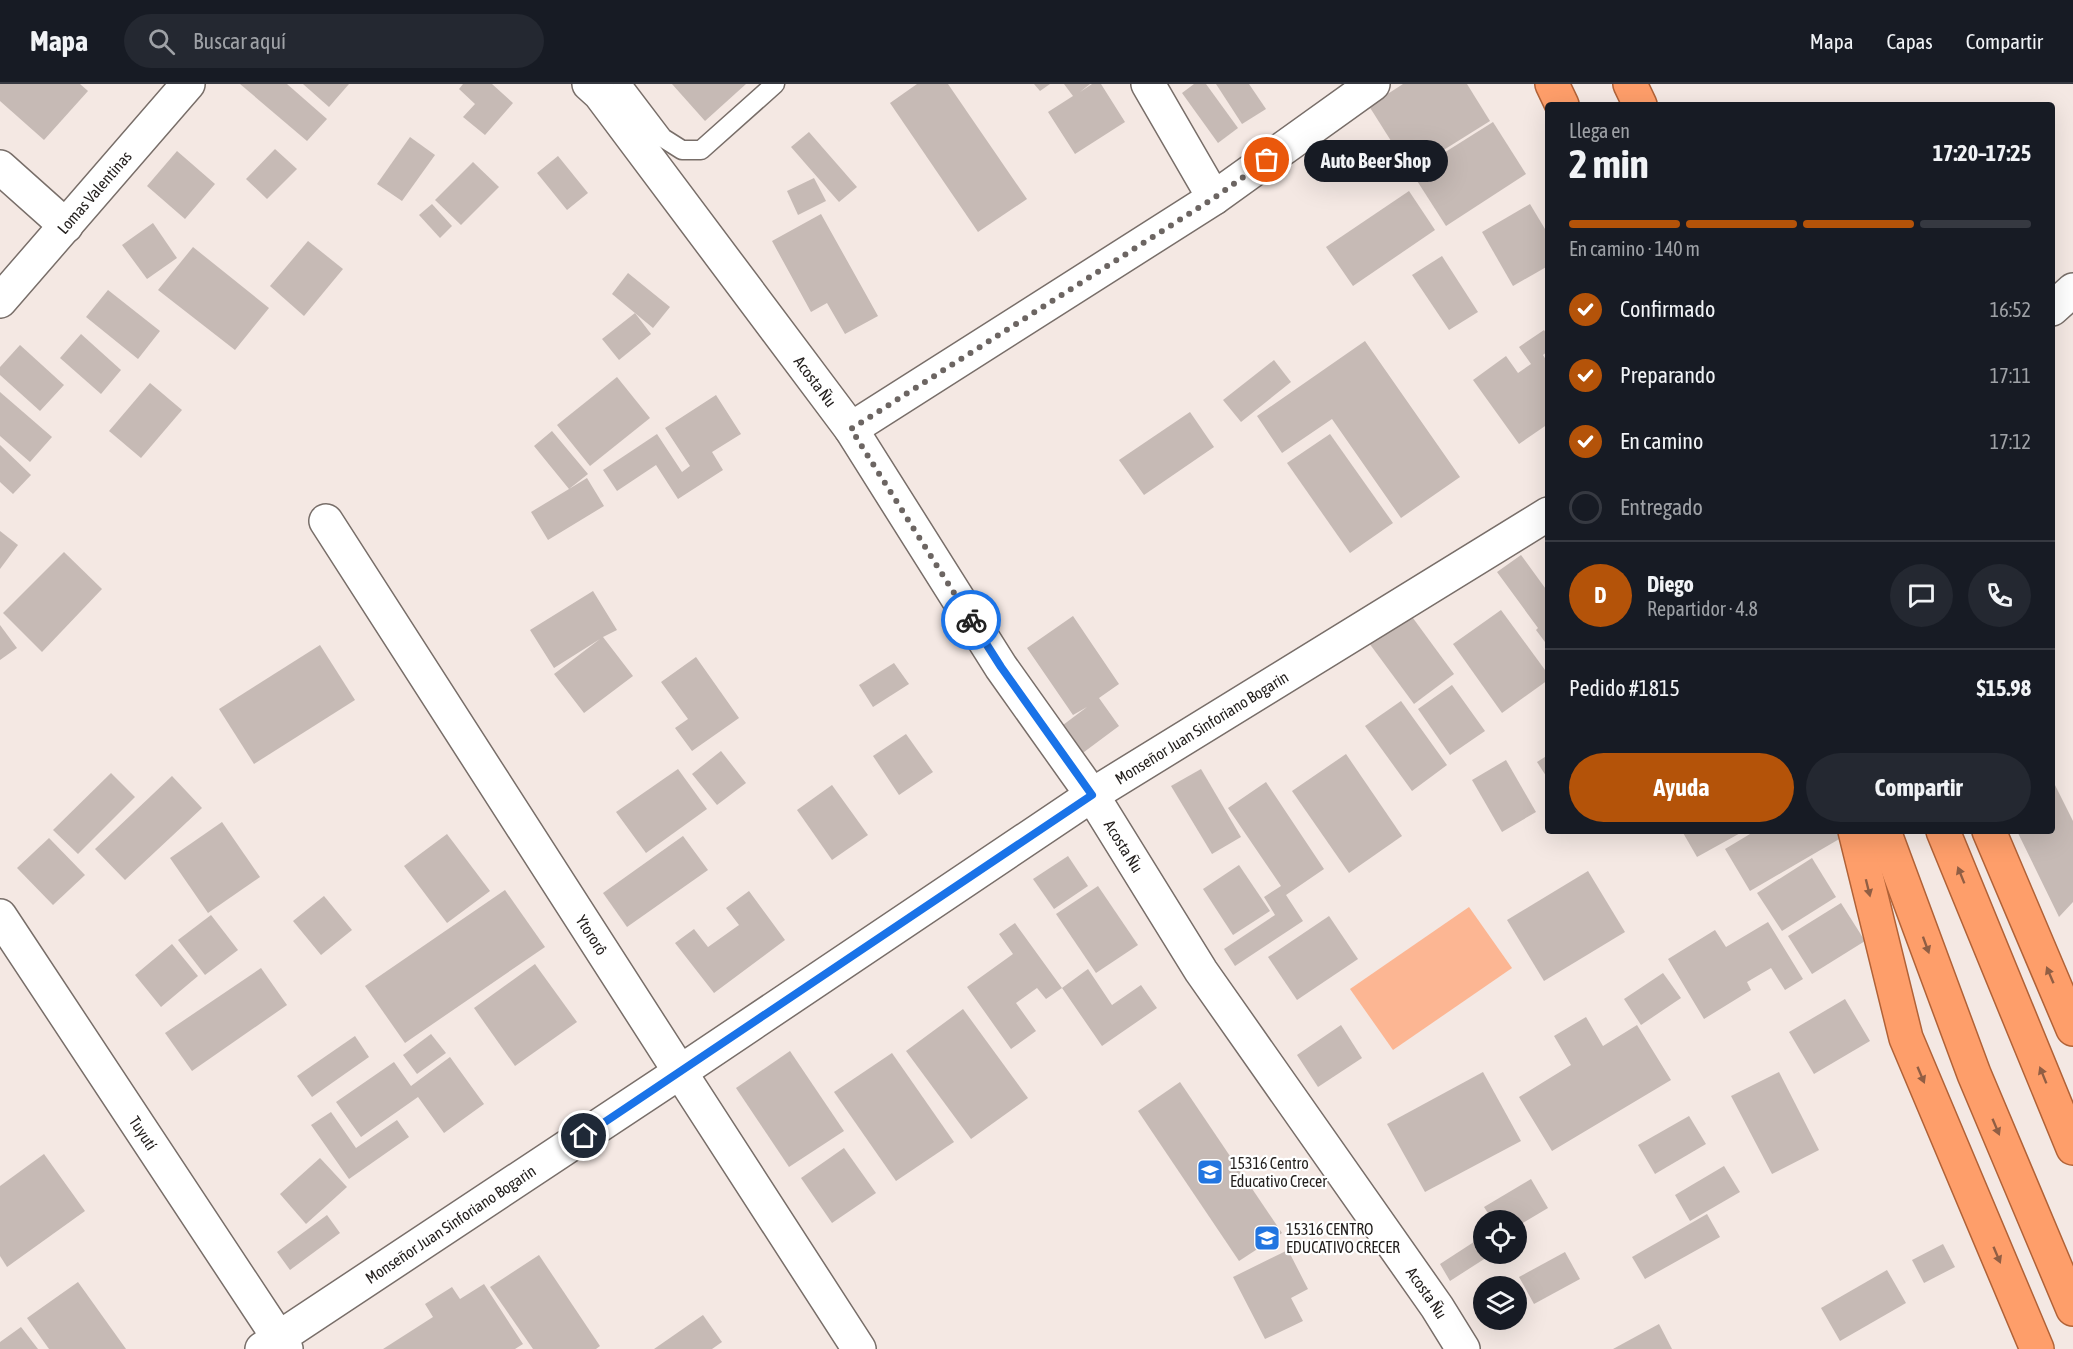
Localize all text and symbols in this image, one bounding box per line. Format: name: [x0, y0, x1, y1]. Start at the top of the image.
search box: [124, 14, 544, 68]
text: Mapa: [30, 25, 88, 57]
icon: search: [145, 25, 178, 58]
text: Buscar aquí: [193, 28, 286, 54]
text: Mapa: [1810, 29, 1853, 53]
text: Capas: [1886, 29, 1933, 53]
text: Compartir: [1966, 29, 2043, 53]
text: Llega en: [1569, 119, 1630, 142]
pin: [1241, 134, 1292, 185]
callout: Auto Beer Shop: [1303, 139, 1447, 181]
text: 17:20–17:25: [1933, 140, 2031, 166]
text: 2 min: [1569, 142, 1649, 186]
icon: bag: [1250, 143, 1283, 176]
street label: Lomas Valentinas: [54, 147, 135, 237]
text: Auto Beer Shop: [1321, 149, 1431, 172]
text: En camino · 140 m: [1569, 237, 1700, 260]
icon: check: [1569, 293, 1602, 326]
text: Confirmado: [1620, 296, 1715, 322]
text: 16:52: [1990, 298, 2031, 321]
street label: Acosta Ñu: [791, 353, 840, 410]
icon: check: [1569, 359, 1602, 392]
text: Preparando: [1620, 362, 1716, 388]
text: 17:11: [1990, 364, 2031, 387]
icon: check: [1569, 425, 1602, 458]
text: En camino: [1620, 428, 1703, 454]
text: 17:12: [1990, 430, 2031, 453]
text: Entregado: [1620, 494, 1703, 520]
button: chat: [1890, 564, 1953, 627]
button: phone: [1968, 564, 2031, 627]
text: Diego: [1647, 571, 1694, 597]
text: D: [1594, 582, 1607, 608]
courier: [941, 590, 1001, 650]
text: Repartidor · 4.8: [1647, 597, 1758, 620]
icon: bike: [955, 604, 988, 637]
street label: Monseñor Juan Sinforiano Bogarin: [1112, 667, 1291, 788]
text: Pedido #1815: [1569, 675, 1680, 701]
text: $15.98: [1976, 675, 2031, 701]
button: Ayuda: [1569, 753, 1794, 822]
button: Compartir: [1806, 753, 2031, 822]
street label: Acosta Ñu: [1101, 817, 1147, 876]
one-way arrow: [1956, 865, 1966, 883]
one-way arrow: [1864, 879, 1874, 897]
street label: Ytororô: [573, 912, 611, 958]
one-way arrow: [1922, 936, 1931, 954]
one-way arrow: [2045, 966, 2054, 984]
one-way arrow: [2038, 1065, 2048, 1083]
one-way arrow: [1917, 1066, 1926, 1084]
pin: [558, 1110, 609, 1161]
street label: Tuyutí: [126, 1113, 161, 1153]
one-way arrow: [1992, 1118, 2001, 1136]
icon: home: [567, 1119, 600, 1152]
place label: 15316 Centro Educativo Crecer: [1230, 1154, 1327, 1190]
school or university icon: 15316 Centro Educativo Crecer: [1195, 1157, 1225, 1187]
street label: Monseñor Juan Sinforiano Bogarin: [362, 1161, 539, 1287]
map controls: [1473, 1210, 1527, 1330]
button: locate: [1473, 1210, 1527, 1264]
place label: 15316 CENTRO EDUCATIVO CRECER: [1286, 1220, 1400, 1256]
school or university icon: 15316 CENTRO EDUCATIVO CRECER: [1252, 1223, 1282, 1253]
one-way arrow: [1992, 1246, 2002, 1264]
street label: Acosta Ñu: [1403, 1264, 1451, 1322]
button: layers: [1473, 1276, 1527, 1330]

